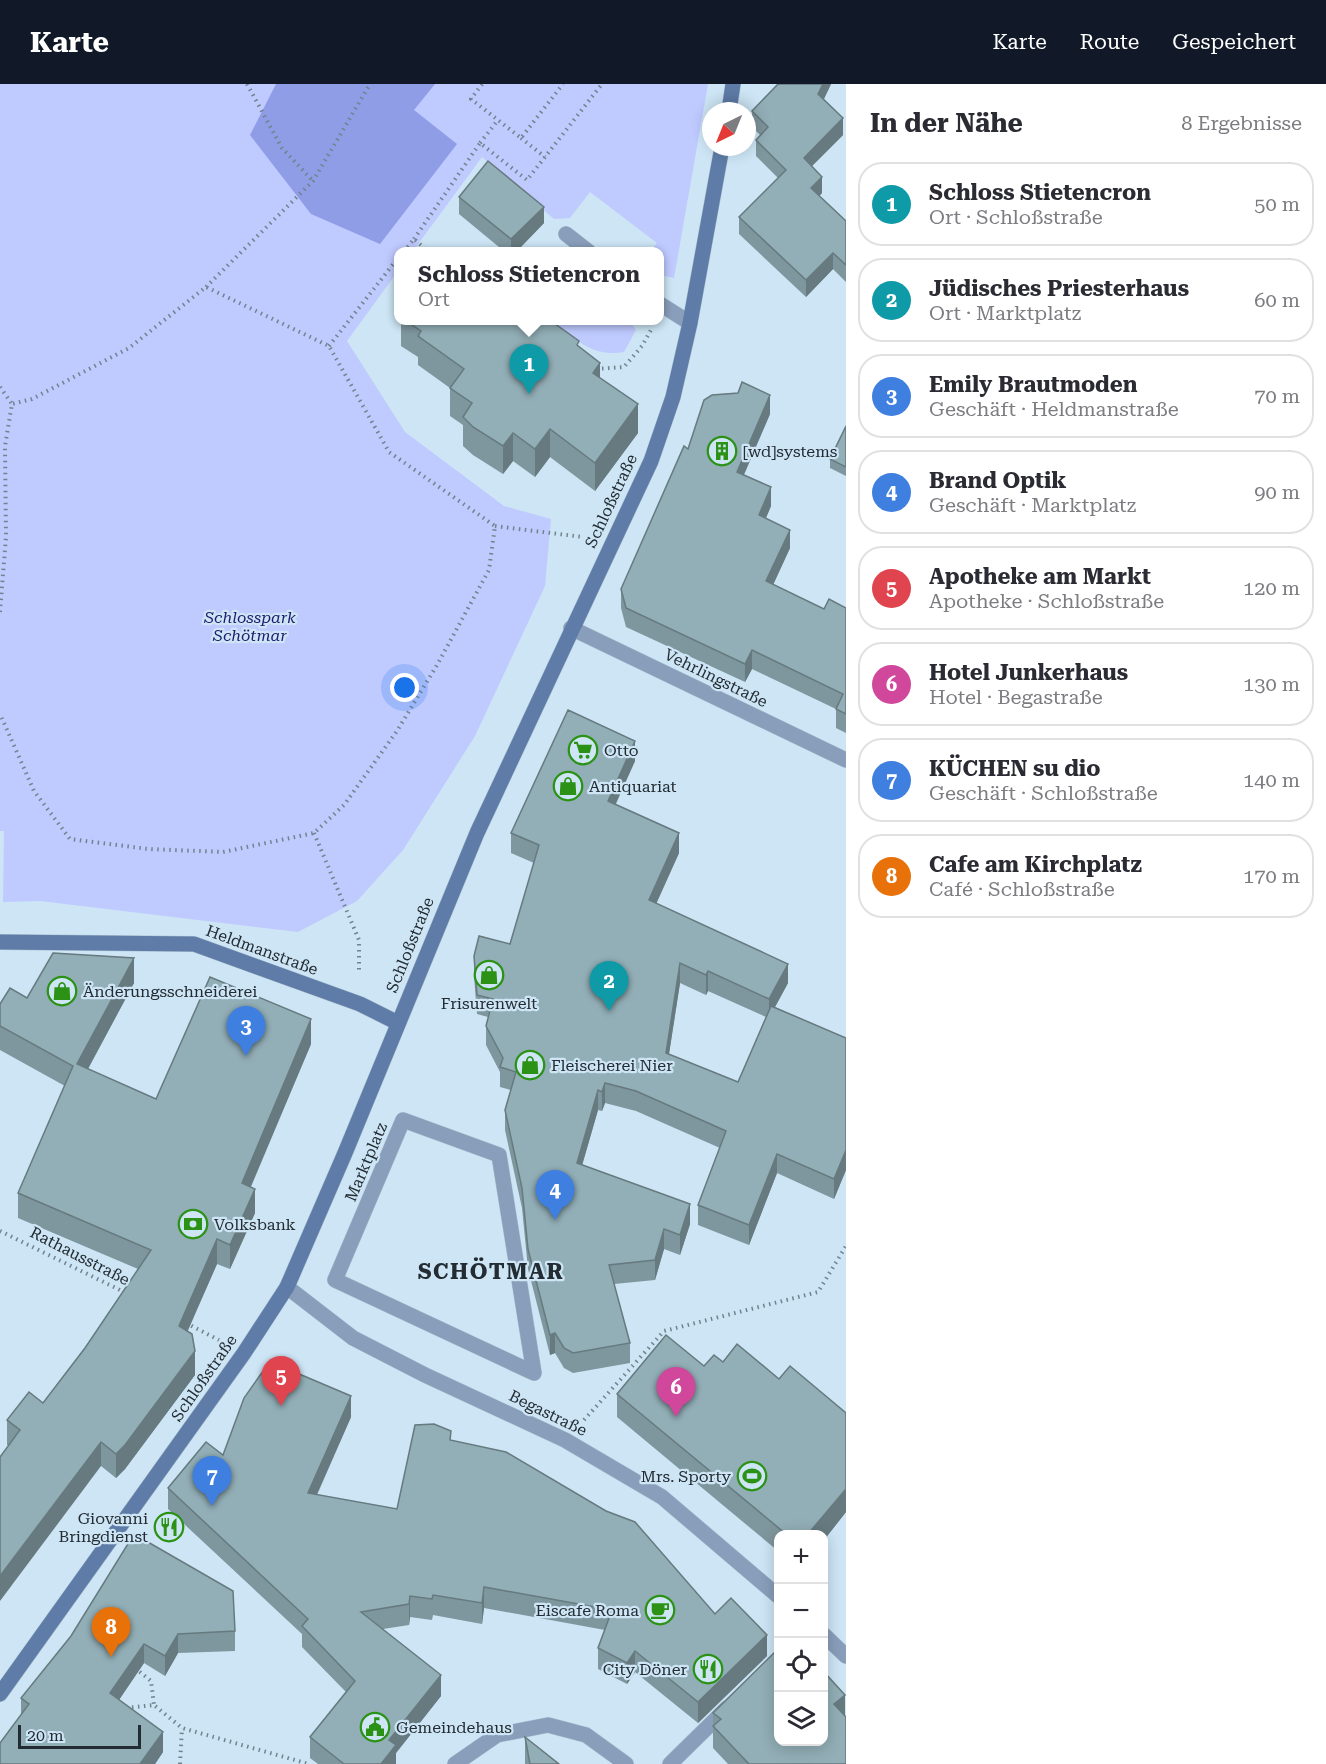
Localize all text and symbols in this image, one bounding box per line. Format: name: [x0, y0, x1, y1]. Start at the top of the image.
text: Karte: [30, 26, 109, 59]
text: Karte: [992, 30, 1047, 54]
text: Route: [1080, 30, 1139, 54]
text: Gespeichert: [1172, 30, 1296, 54]
north arrow: [702, 102, 756, 156]
text: In der Nähe: [870, 108, 1023, 138]
text: 8 Ergebnisse: [1181, 111, 1302, 135]
text: Schloss Stietencron: [929, 180, 1151, 205]
text: 1: [886, 192, 897, 216]
text: 50 m: [1254, 192, 1300, 216]
text: Ort · Schloßstraße: [929, 205, 1103, 229]
popup: [394, 247, 664, 325]
text: Schloss Stietencron: [418, 262, 640, 287]
text: Jüdisches Priesterhaus: [929, 276, 1189, 301]
text: Ort: [418, 287, 450, 311]
text: 2: [886, 288, 897, 312]
text: 60 m: [1254, 288, 1300, 312]
text: Ort · Marktplatz: [929, 301, 1081, 325]
pin: 1: [510, 344, 548, 394]
text: Emily Brautmoden: [929, 372, 1137, 397]
text: 3: [886, 384, 897, 408]
text: 70 m: [1254, 384, 1300, 408]
text: Geschäft · Heldmanstraße: [929, 397, 1179, 421]
building icon: [wd]systems: [706, 435, 738, 467]
place label: [wd]systems: [743, 442, 838, 461]
street label: Schloßstraße: [581, 451, 641, 551]
text: Brand Optik: [929, 468, 1067, 493]
text: 4: [886, 480, 897, 504]
text: 90 m: [1254, 480, 1300, 504]
text: Geschäft · Marktplatz: [929, 493, 1136, 517]
text: Apotheke am Markt: [929, 564, 1151, 589]
text: 5: [886, 576, 897, 600]
text: 120 m: [1243, 576, 1300, 600]
text: Apotheke · Schloßstraße: [929, 589, 1164, 613]
park label: Schlosspark Schötmar: [203, 608, 296, 645]
street label: Vehrlingstraße: [661, 645, 771, 711]
text: Hotel Junkerhaus: [929, 660, 1128, 685]
text: 6: [886, 672, 897, 696]
text: 130 m: [1243, 672, 1300, 696]
your location: [390, 673, 419, 702]
text: Hotel · Begastraße: [929, 685, 1103, 709]
supermarket icon: Otto: [567, 734, 599, 766]
place label: Otto: [604, 741, 639, 760]
text: KÜCHEN su dio: [929, 756, 1100, 781]
text: 7: [886, 768, 897, 792]
text: 140 m: [1243, 768, 1300, 792]
shop icon: Antiquariat: [552, 770, 584, 802]
place label: Antiquariat: [589, 777, 677, 796]
text: Geschäft · Schloßstraße: [929, 781, 1158, 805]
text: Cafe am Kirchplatz: [929, 852, 1142, 877]
text: 8: [886, 864, 897, 888]
text: 170 m: [1243, 864, 1300, 888]
text: Café · Schloßstraße: [929, 877, 1115, 901]
street label: Schloßstraße: [382, 894, 438, 996]
street label: Heldmanstraße: [203, 921, 321, 979]
shop icon: Frisurenwelt: [473, 959, 505, 991]
pin: 2: [590, 962, 628, 1011]
shop icon: Änderungsschneiderei: [46, 975, 78, 1007]
place label: Änderungsschneiderei: [83, 982, 257, 1001]
place label: Frisurenwelt: [441, 994, 537, 1013]
pin: 3: [226, 1006, 266, 1056]
shop icon: Fleischerei Nier: [514, 1049, 546, 1081]
place label: Fleischerei Nier: [551, 1056, 673, 1075]
street label: Marktplatz: [341, 1119, 391, 1204]
pin: 4: [536, 1170, 574, 1220]
bank icon: Volksbank: [177, 1208, 209, 1240]
place label: Volksbank: [214, 1215, 296, 1234]
street label: Rathausstraße: [27, 1223, 133, 1289]
district label: SCHÖTMAR: [418, 1257, 564, 1284]
street label: Schloßstraße: [167, 1331, 241, 1425]
pin: 5: [262, 1356, 300, 1406]
pin: 6: [656, 1368, 696, 1417]
street label: Begastraße: [506, 1386, 590, 1440]
pin: 7: [192, 1456, 232, 1506]
sports icon: Mrs. Sporty: [736, 1460, 768, 1492]
place label: Mrs. Sporty: [641, 1467, 732, 1486]
place label: Giovanni Bringdienst: [59, 1509, 148, 1546]
restaurant icon: Giovanni Bringdienst: [153, 1511, 185, 1543]
map controls: [774, 1530, 828, 1746]
button: +: [774, 1530, 828, 1584]
button: −: [774, 1584, 828, 1638]
cafe icon: Eiscafe Roma: [644, 1594, 676, 1626]
place label: Eiscafe Roma: [535, 1601, 639, 1620]
pin: 8: [92, 1608, 130, 1657]
button: locate: [774, 1638, 828, 1692]
restaurant icon: City Döner: [692, 1653, 724, 1685]
place label: City Döner: [603, 1660, 687, 1679]
button: layers: [774, 1692, 828, 1746]
public building icon: Gemeindehaus: [359, 1711, 391, 1743]
place label: Gemeindehaus: [396, 1718, 512, 1737]
scale bar: [18, 1722, 141, 1750]
text: 20 m: [27, 1726, 64, 1745]

